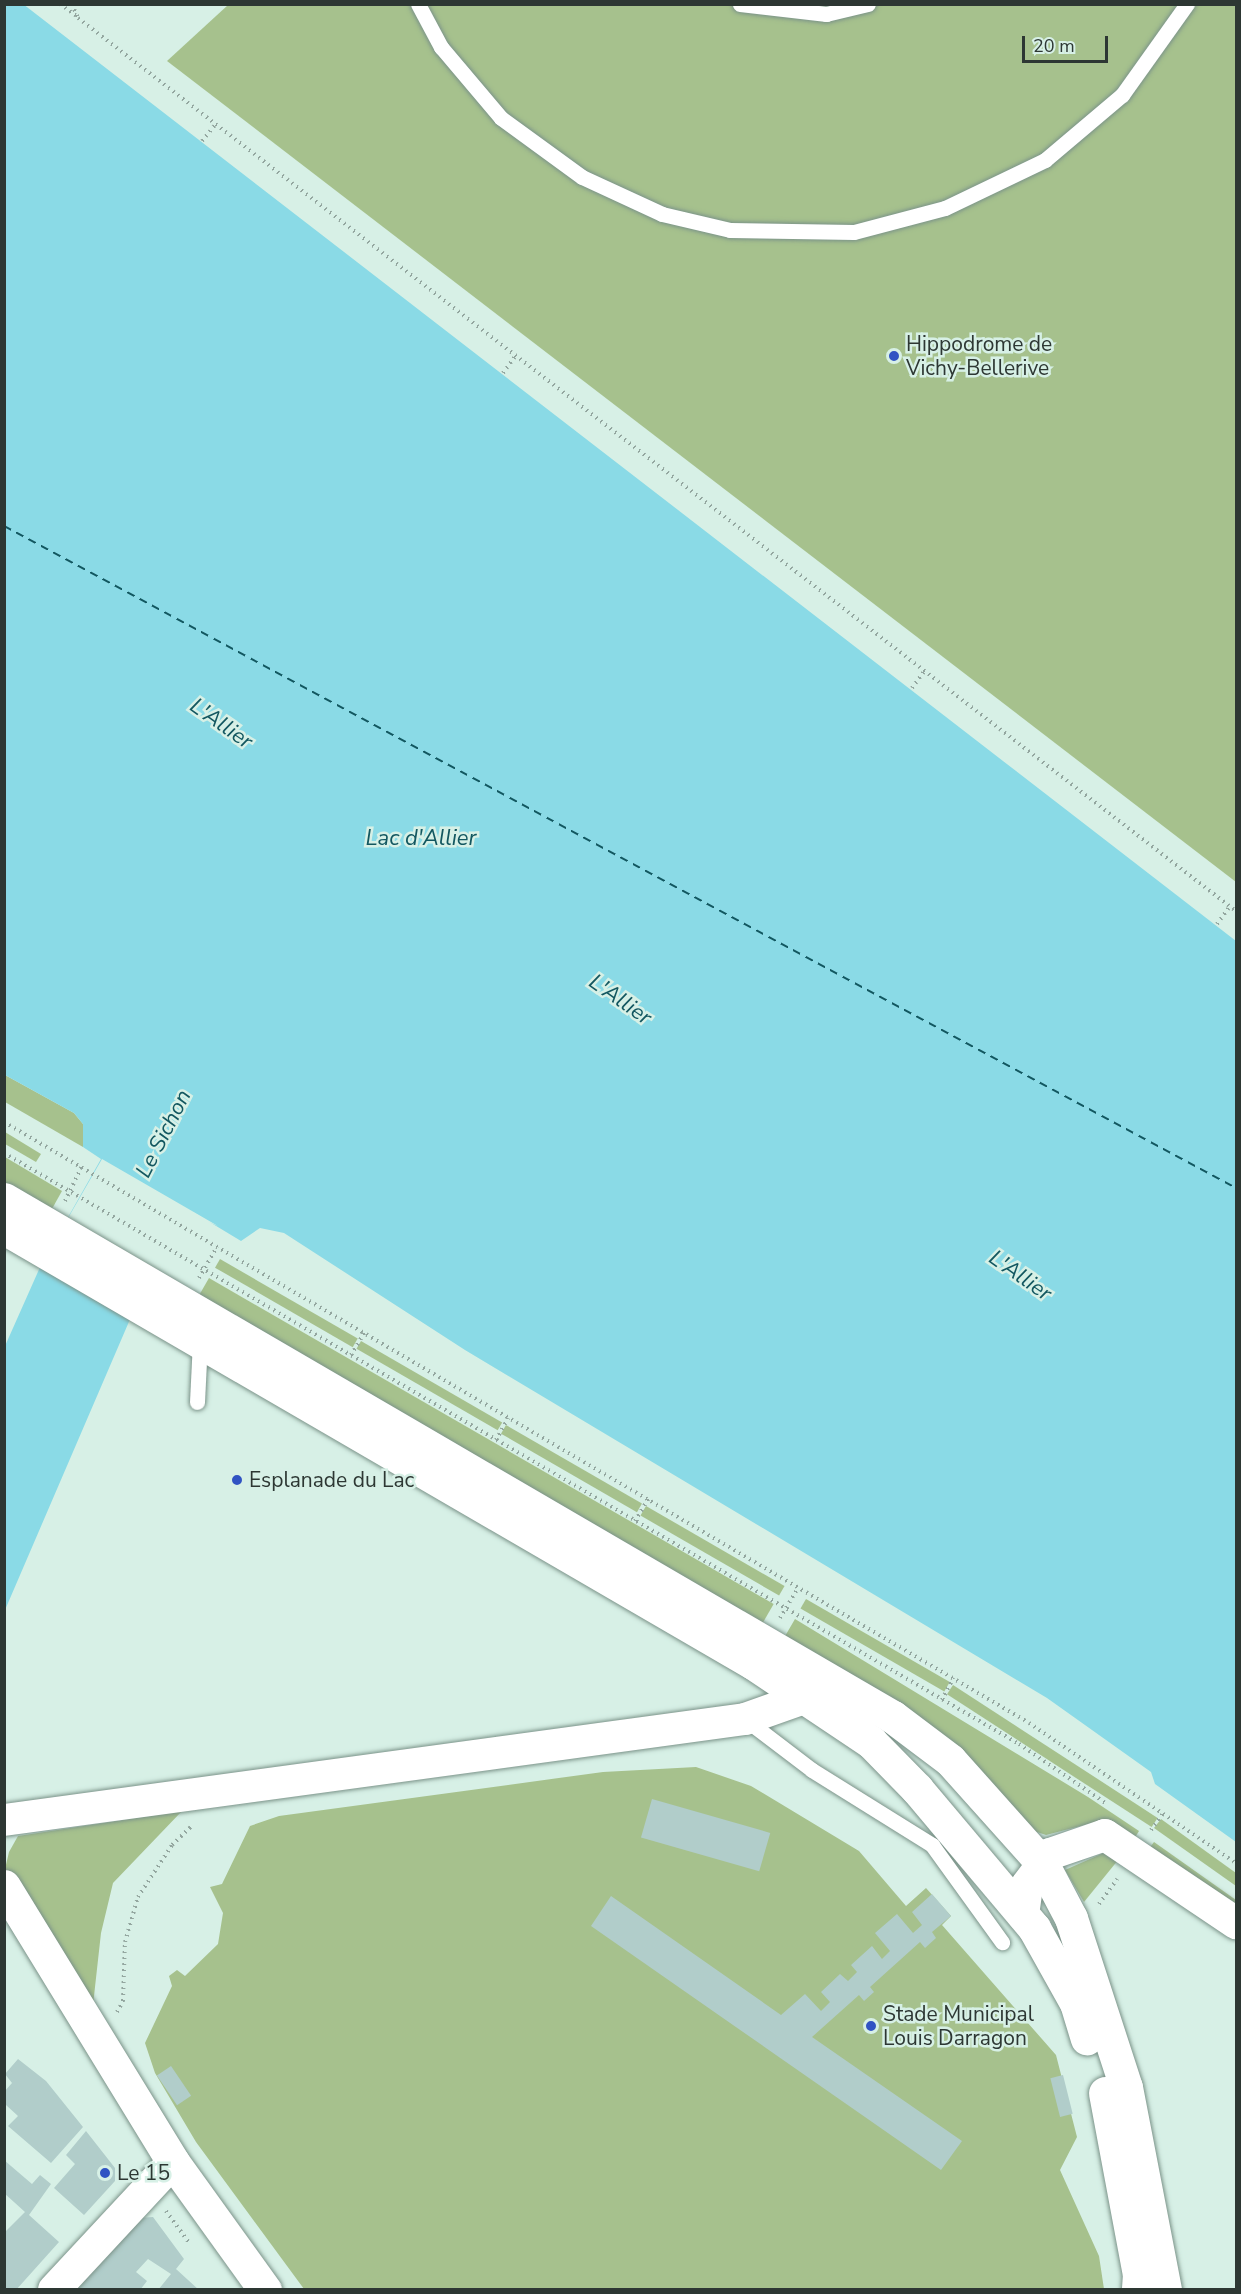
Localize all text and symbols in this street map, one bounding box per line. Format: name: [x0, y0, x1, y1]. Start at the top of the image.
scale bar: [1025, 24, 1110, 62]
text: 20 m: [1033, 34, 1075, 58]
place label: Hippodrome de Vichy-Bellerive: [906, 331, 1052, 381]
marker: Hippodrome de Vichy-Bellerive: [887, 349, 901, 363]
water label: L'Allier: [185, 693, 257, 755]
water label: Lac d'Allier: [366, 826, 476, 852]
water label: L'Allier: [584, 969, 656, 1031]
water label: Le Sichon: [131, 1086, 197, 1182]
water label: L'Allier: [984, 1245, 1056, 1307]
place label: Esplanade du Lac: [249, 1467, 414, 1493]
marker: Esplanade du Lac: [230, 1473, 244, 1487]
place label: Stade Municipal Louis Darragon: [883, 2001, 1034, 2051]
marker: Stade Municipal Louis Darragon: [864, 2019, 878, 2033]
place label: Le 15: [117, 2160, 170, 2186]
marker: Le 15: [98, 2166, 112, 2180]

